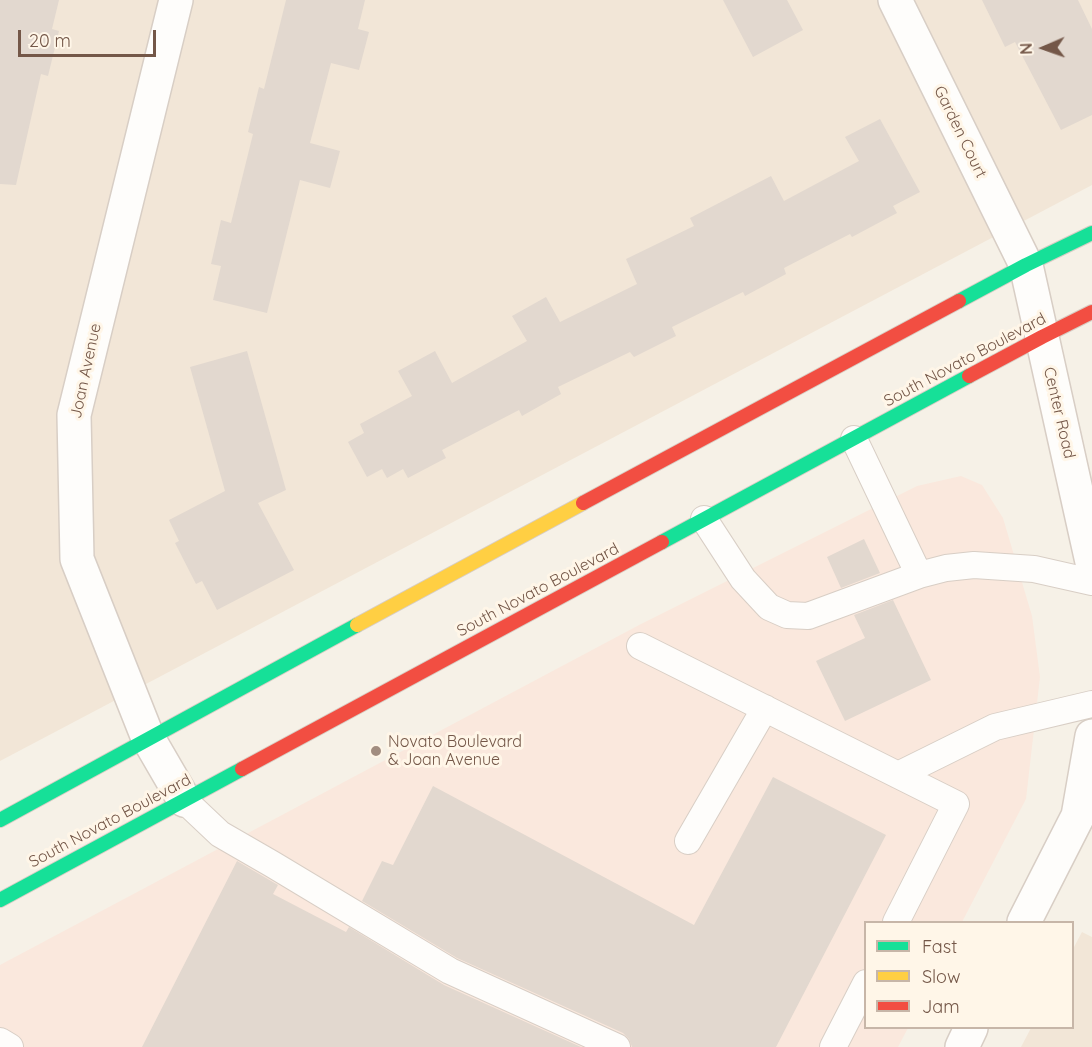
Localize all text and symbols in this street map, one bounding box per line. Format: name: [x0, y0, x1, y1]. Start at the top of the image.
scale bar: [21, 18, 159, 56]
north arrow: [1014, 18, 1074, 78]
text: 20 m: [29, 29, 71, 52]
text: N: [1016, 42, 1036, 55]
street label: Garden Court: [929, 83, 991, 181]
street label: South Novato Boulevard: [881, 309, 1049, 411]
street label: Joan Avenue: [67, 322, 105, 420]
street label: Center Road: [1039, 365, 1079, 461]
street label: South Novato Boulevard: [454, 539, 622, 641]
place label: Novato Boulevard & Joan Avenue: [388, 732, 522, 770]
marker: Novato Boulevard & Joan Avenue: [369, 744, 383, 758]
street label: South Novato Boulevard: [26, 770, 194, 872]
legend: [864, 921, 1074, 1029]
text: Fast: [922, 935, 957, 958]
text: Slow: [922, 965, 960, 988]
text: Jam: [922, 995, 960, 1018]

